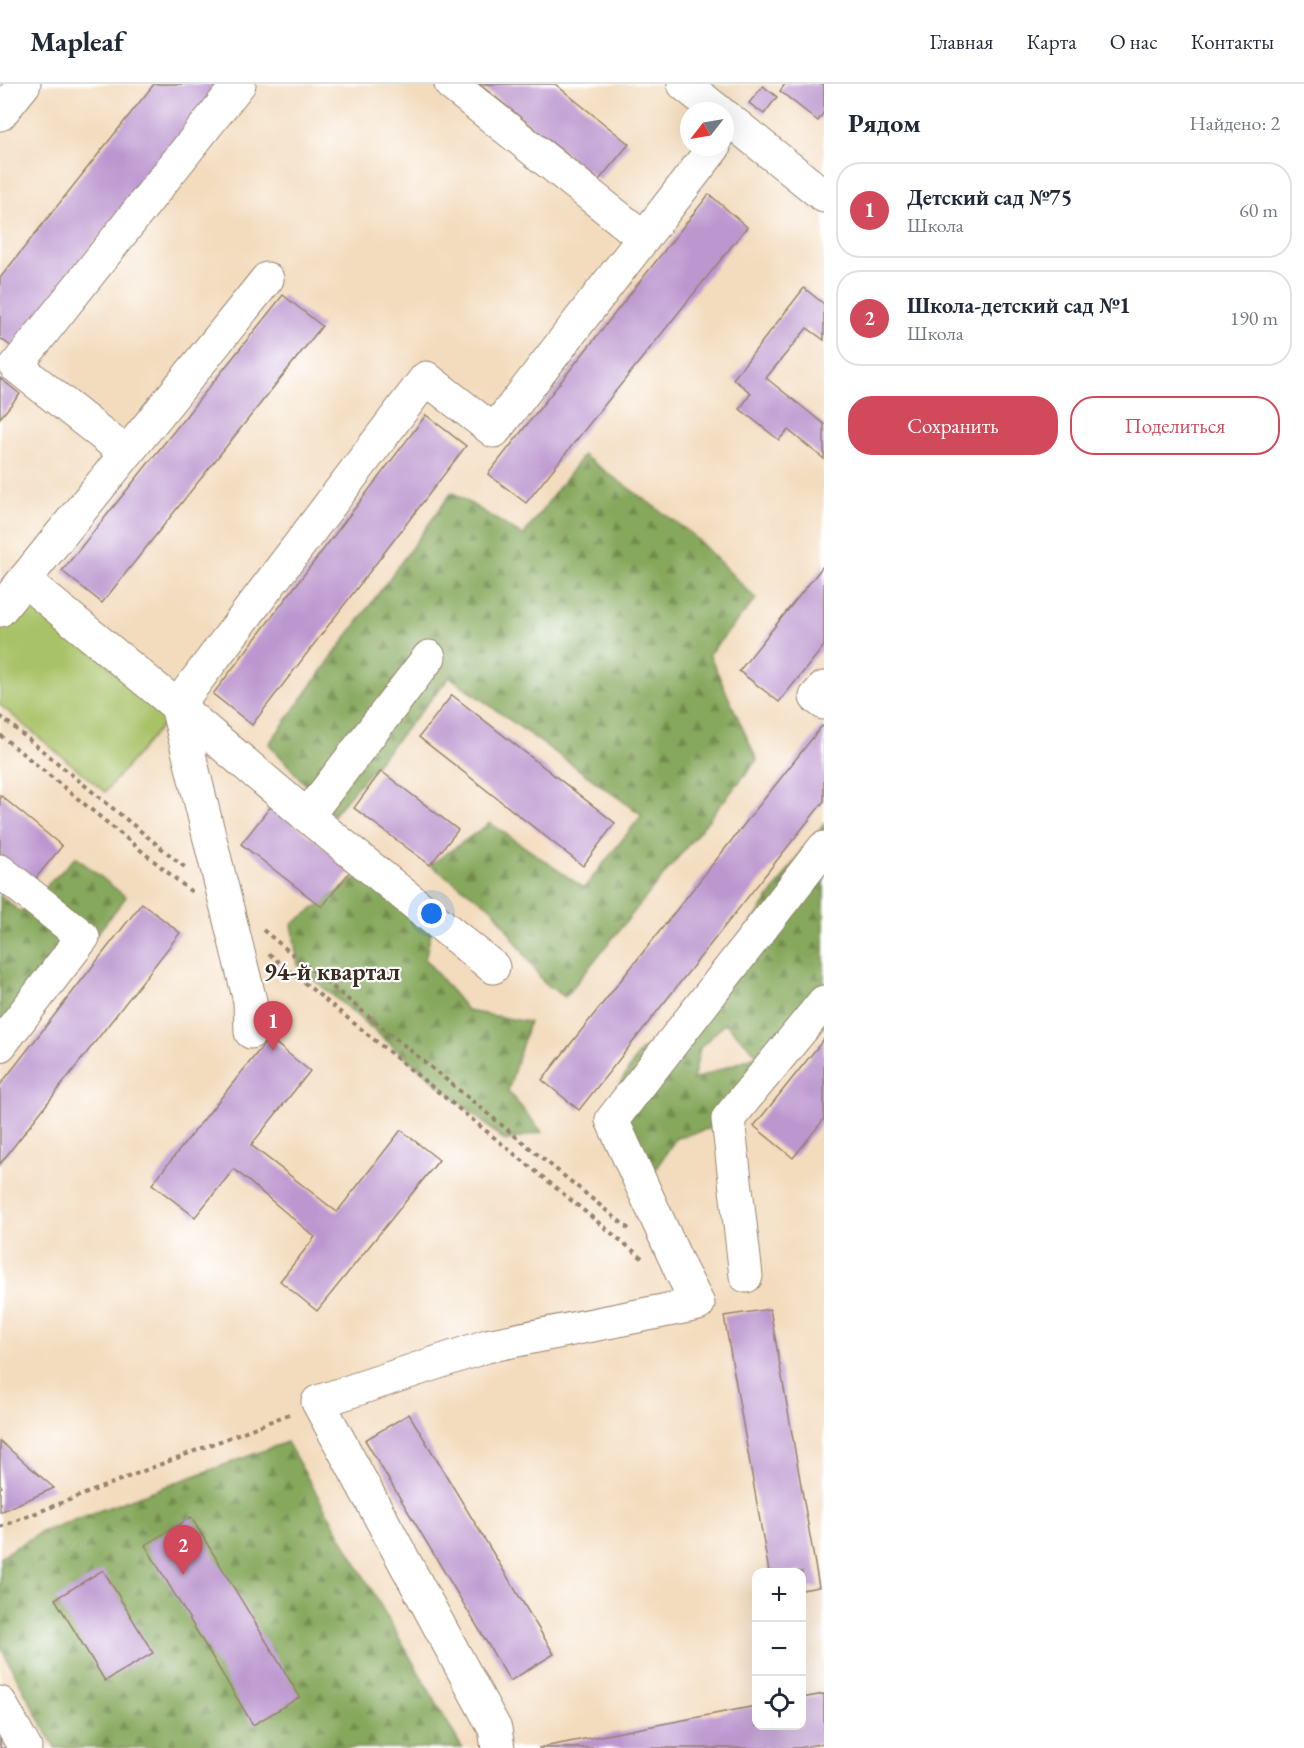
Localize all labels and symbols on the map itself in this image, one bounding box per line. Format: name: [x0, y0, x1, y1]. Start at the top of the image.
north arrow: [680, 102, 734, 156]
your location: [417, 899, 446, 928]
district label: 94-й квартал: [264, 956, 400, 987]
pin: 1: [254, 1002, 292, 1051]
pin: 2: [164, 1526, 202, 1575]

